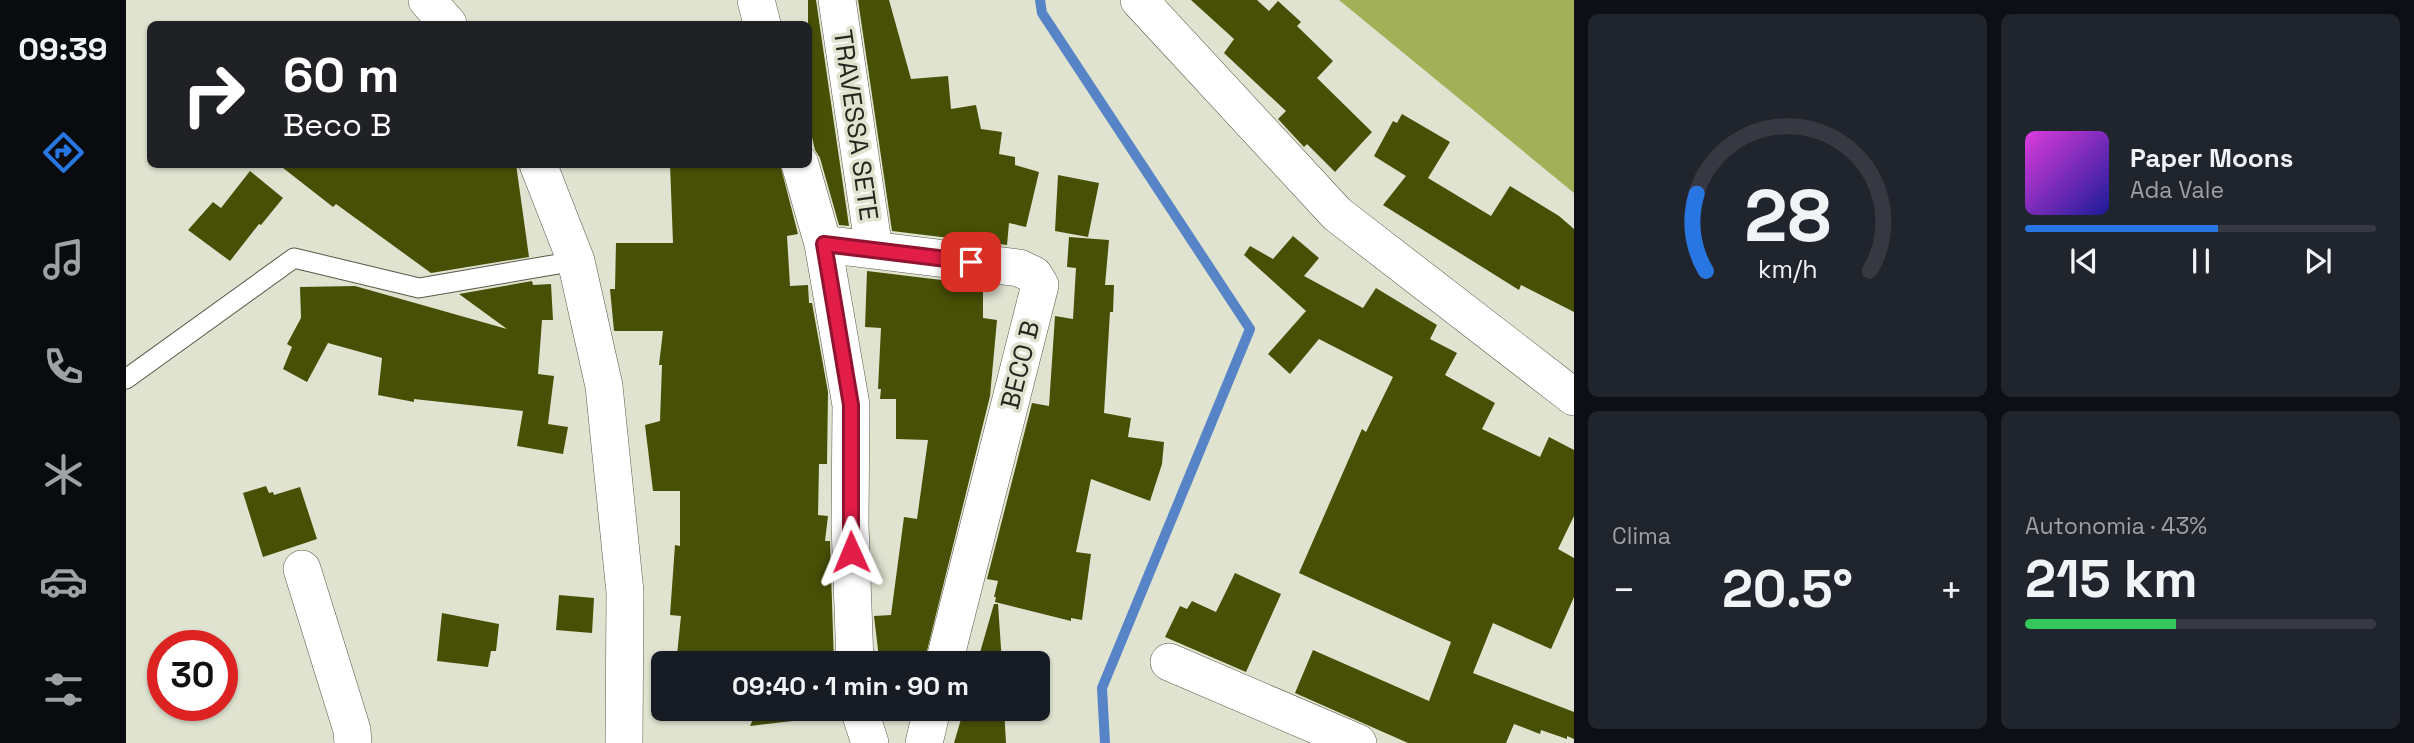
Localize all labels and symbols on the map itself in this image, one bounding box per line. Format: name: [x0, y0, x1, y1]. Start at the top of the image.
street label: TRAVESSA SETE: [826, 27, 886, 223]
pin: [941, 232, 1001, 292]
street label: BECO B: [993, 317, 1047, 413]
position arrow: [814, 515, 888, 589]
speed limit sign: 30: [147, 630, 238, 721]

